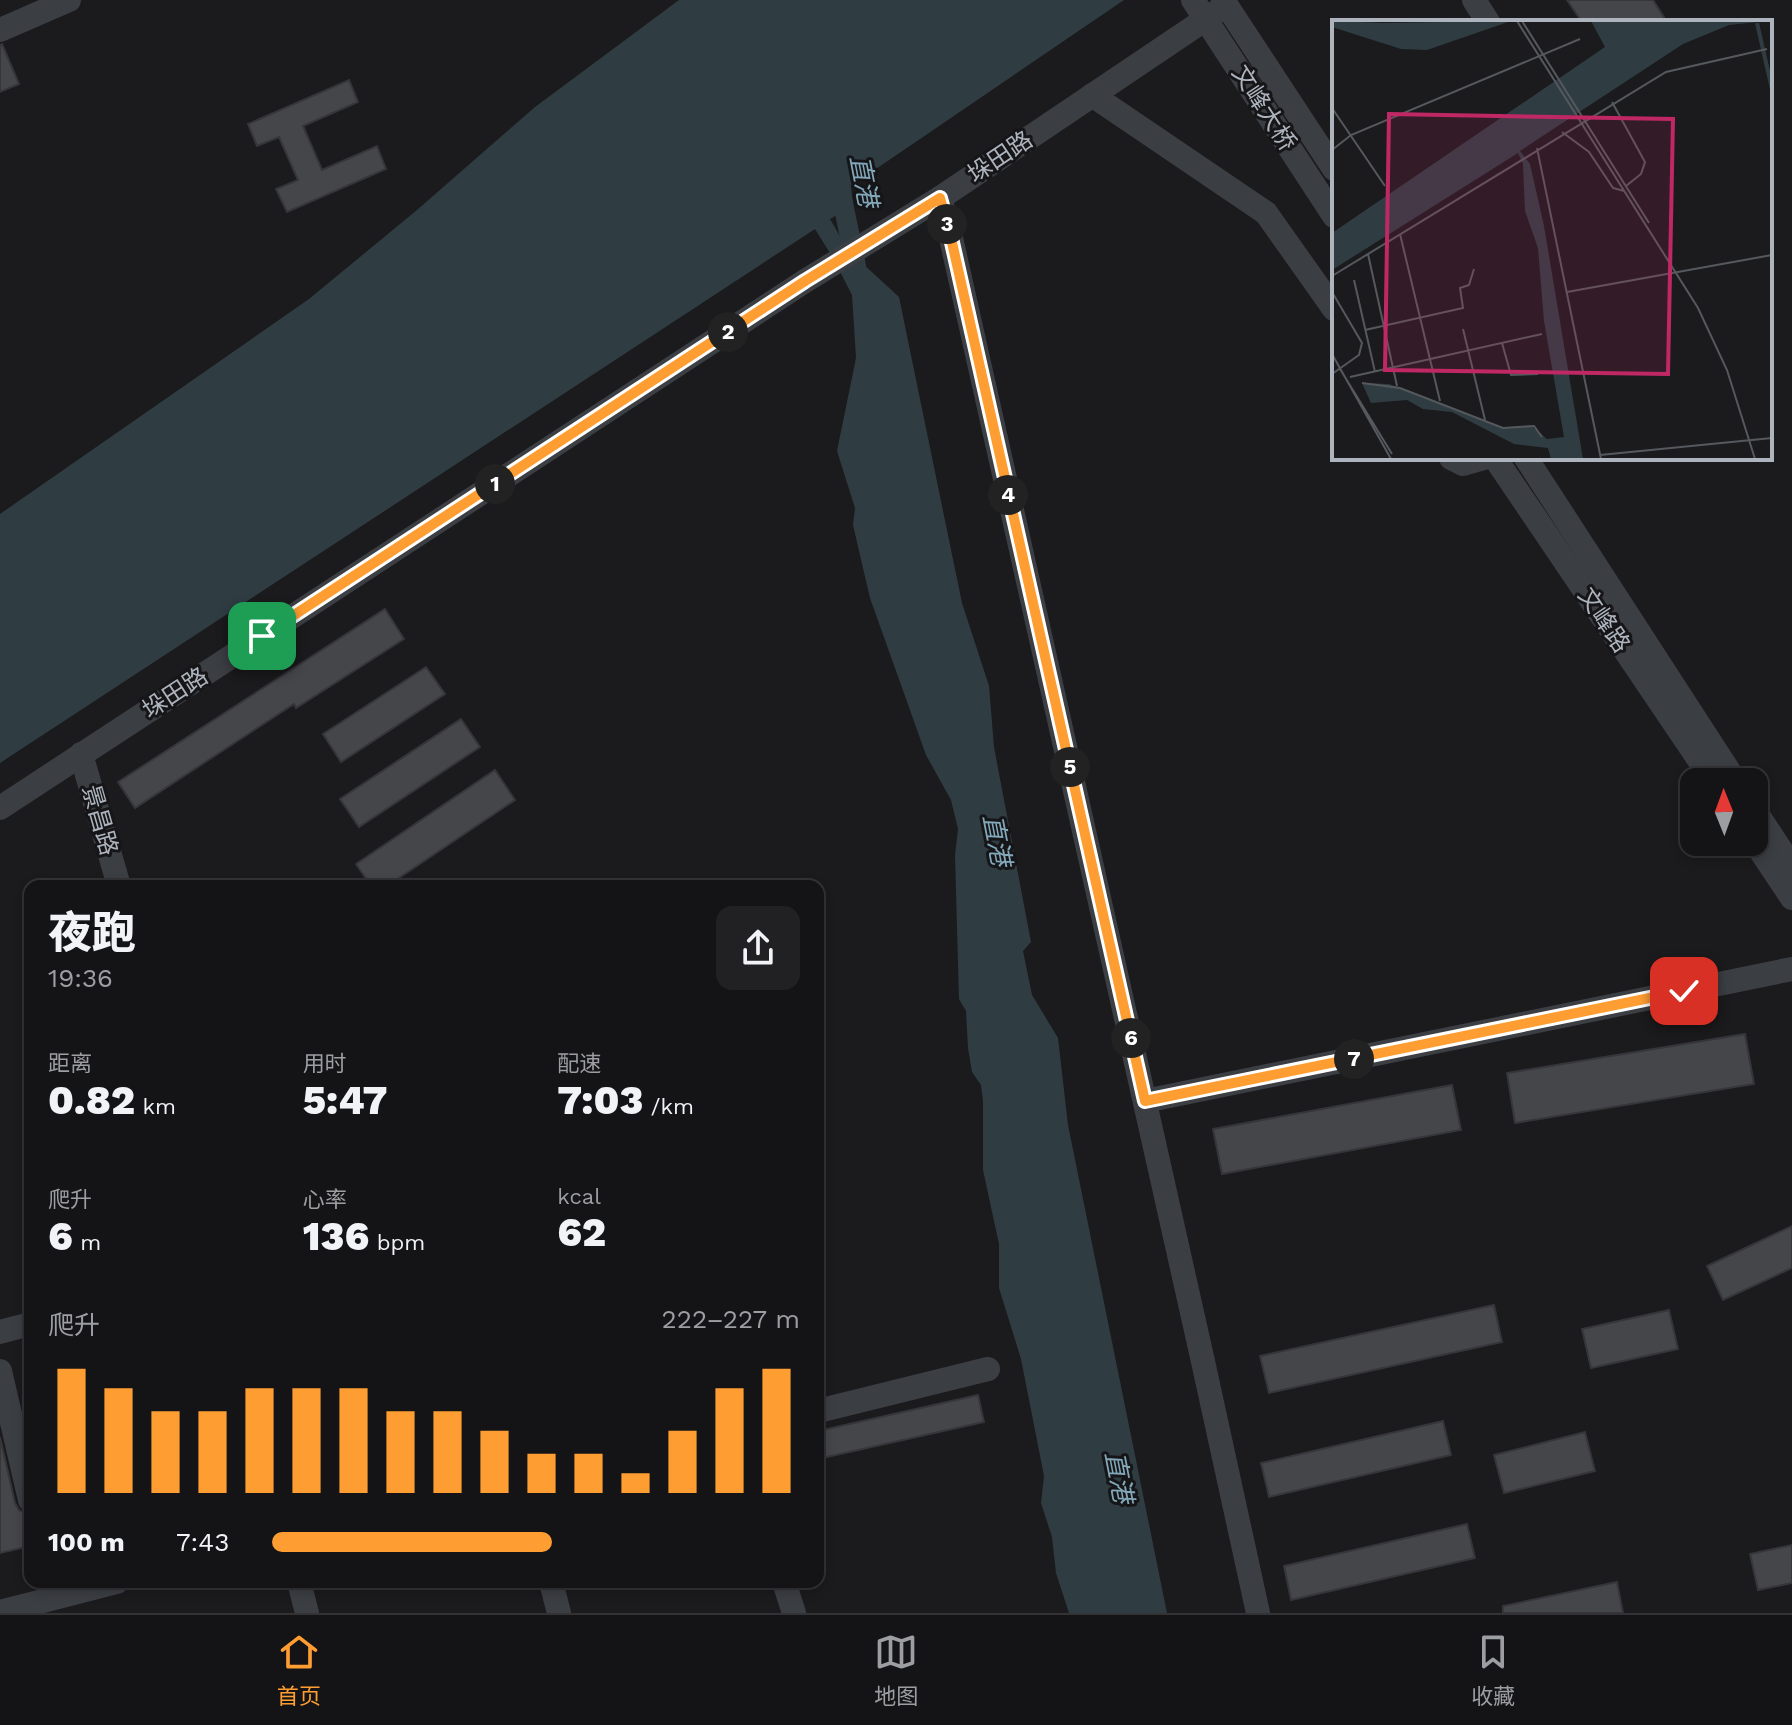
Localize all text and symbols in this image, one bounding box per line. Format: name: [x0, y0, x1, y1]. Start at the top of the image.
inset map: [1332, 20, 1772, 460]
street label: 文峰大桥: [1226, 60, 1302, 156]
street label: 垛田路: [962, 125, 1038, 189]
water label: 直港: [844, 153, 884, 213]
pin: 3: [927, 204, 967, 244]
text: 3: [940, 211, 954, 236]
pin: 2: [708, 312, 748, 352]
text: 2: [721, 319, 735, 344]
pin: 1: [475, 464, 515, 504]
text: 1: [490, 471, 500, 496]
pin: 4: [988, 475, 1028, 515]
text: 4: [1001, 482, 1015, 507]
street label: 文峰路: [1572, 582, 1636, 658]
pin: [228, 602, 296, 670]
icon: arrive: [240, 614, 284, 658]
street label: 垛田路: [137, 662, 213, 724]
pin: 5: [1050, 747, 1090, 787]
text: 5: [1064, 754, 1076, 779]
north arrow: [1680, 768, 1768, 856]
map controls: [1680, 768, 1768, 856]
street label: 景昌路: [77, 782, 123, 858]
water label: 直港: [977, 812, 1017, 872]
button: share: [716, 906, 800, 990]
text: 夜跑: [48, 907, 136, 959]
pin: [1650, 957, 1718, 1025]
text: 19:36: [48, 963, 113, 993]
icon: check: [1662, 969, 1706, 1013]
pin: 6: [1111, 1018, 1151, 1058]
text: 6: [1124, 1025, 1138, 1050]
pin: 7: [1334, 1039, 1374, 1079]
text: 7: [1347, 1046, 1361, 1071]
text: 距离: [48, 1051, 92, 1076]
text: 用时: [303, 1051, 347, 1076]
text: 配速: [557, 1051, 601, 1076]
text: 0.82: [48, 1077, 135, 1124]
text: 5:47: [303, 1077, 388, 1124]
text: 7:03: [557, 1077, 643, 1124]
text: km: [135, 1094, 176, 1119]
text: /km: [643, 1094, 694, 1119]
text: kcal: [557, 1184, 601, 1209]
text: 爬升: [48, 1187, 92, 1212]
text: 心率: [303, 1187, 347, 1212]
text: 62: [557, 1209, 606, 1256]
text: 6: [48, 1213, 73, 1260]
text: 136: [303, 1213, 369, 1260]
text: m: [73, 1230, 101, 1255]
text: bpm: [369, 1230, 425, 1255]
text: 222–227 m: [662, 1304, 800, 1334]
text: 爬升: [48, 1310, 100, 1340]
water label: 直港: [1099, 1449, 1139, 1509]
text: 100 m: [48, 1527, 125, 1557]
text: 7:43: [176, 1527, 229, 1557]
tab: 首页: [277, 1630, 321, 1710]
tab: 地图: [874, 1630, 918, 1710]
tab: 收藏: [1471, 1630, 1515, 1710]

